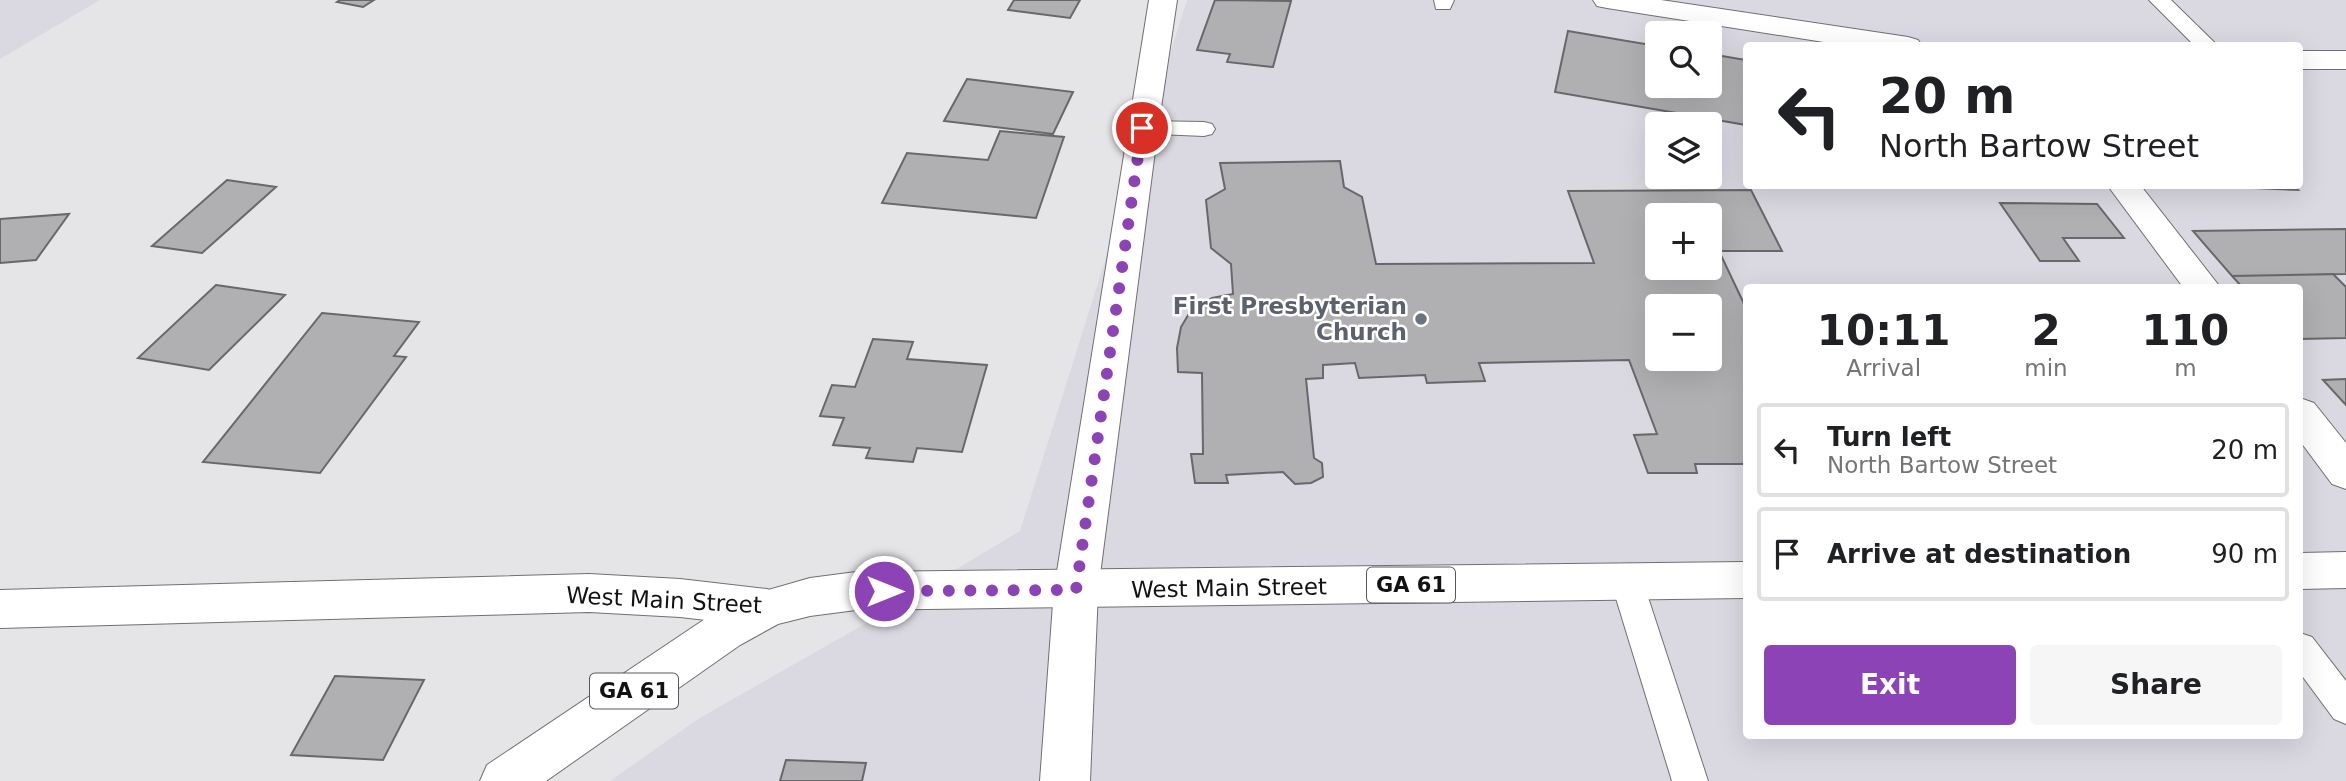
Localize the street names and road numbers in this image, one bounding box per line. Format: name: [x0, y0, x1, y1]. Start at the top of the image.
road number: GA 61: [1367, 568, 1455, 602]
street label: West Main Street: [1131, 573, 1327, 603]
street label: West Main Street: [565, 582, 763, 618]
road number: GA 61: [590, 674, 678, 708]

